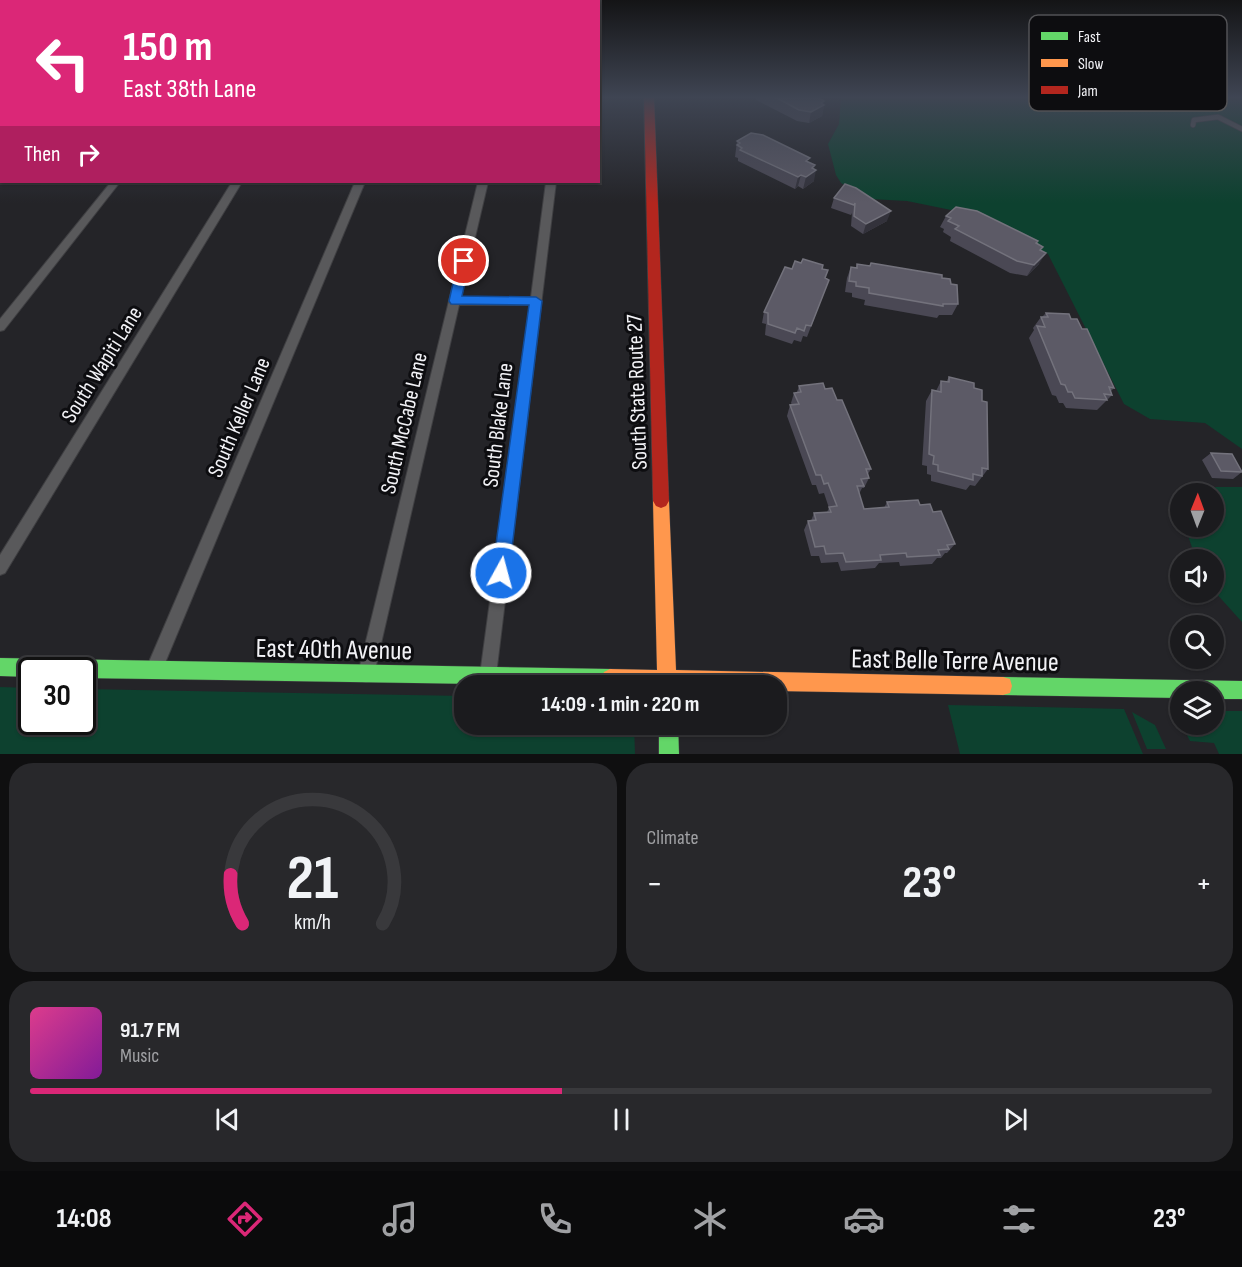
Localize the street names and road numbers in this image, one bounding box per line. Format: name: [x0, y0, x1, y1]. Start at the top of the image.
street label: South Wapiti Lane: [56, 302, 149, 428]
street label: South State Route 27: [621, 313, 654, 470]
street label: South McCabe Lane: [375, 350, 434, 497]
street label: South Keller Lane: [202, 354, 277, 482]
street label: South Blake Lane: [477, 362, 520, 489]
street label: East 40th Avenue: [255, 633, 413, 667]
street label: East Belle Terre Avenue: [851, 643, 1059, 679]

